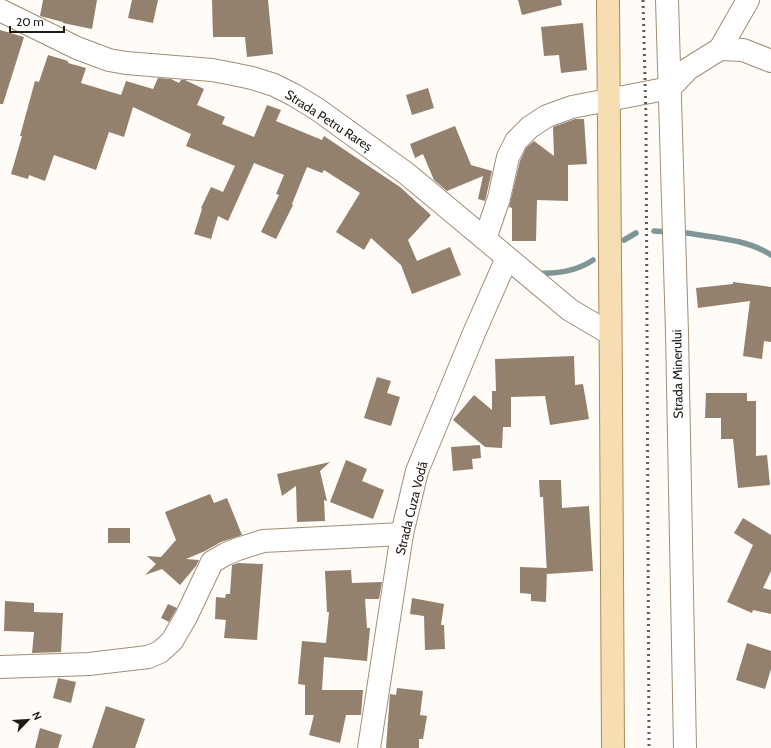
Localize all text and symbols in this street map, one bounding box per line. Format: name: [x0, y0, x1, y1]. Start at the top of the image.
scale bar: [10, 8, 64, 34]
text: 20 m: [16, 14, 44, 29]
street label: Strada Petru Rareș: [282, 86, 376, 155]
street label: Strada Minerului: [668, 329, 686, 419]
street label: Strada Cuza Vodă: [392, 459, 431, 557]
north arrow: [8, 700, 48, 740]
text: N: [29, 709, 45, 722]

